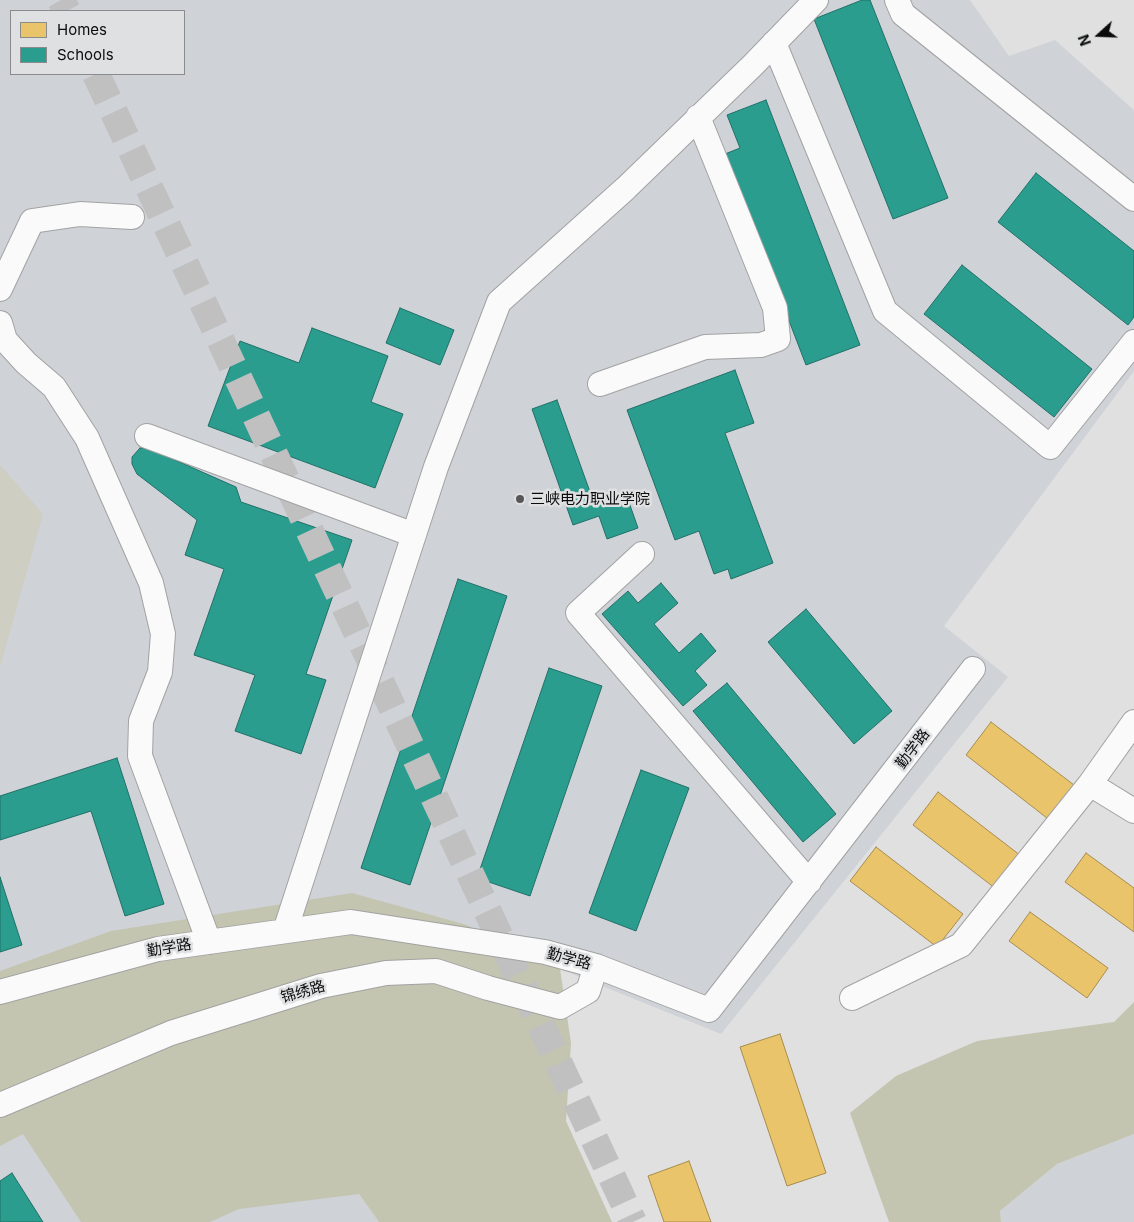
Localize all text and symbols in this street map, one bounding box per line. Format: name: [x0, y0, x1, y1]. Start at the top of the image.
legend: [10, 10, 185, 75]
north arrow: [1074, 10, 1124, 60]
text: Homes: [57, 20, 107, 39]
text: N: [1075, 32, 1094, 48]
text: Schools: [57, 45, 114, 64]
place label: 三峡电力职业学院: [530, 490, 650, 508]
marker: 三峡电力职业学院: [514, 493, 526, 505]
street label: 勤学路: [892, 726, 934, 772]
street label: 勤学路: [145, 935, 193, 961]
street label: 勤学路: [545, 944, 593, 974]
street label: 锦绣路: [279, 977, 327, 1007]

